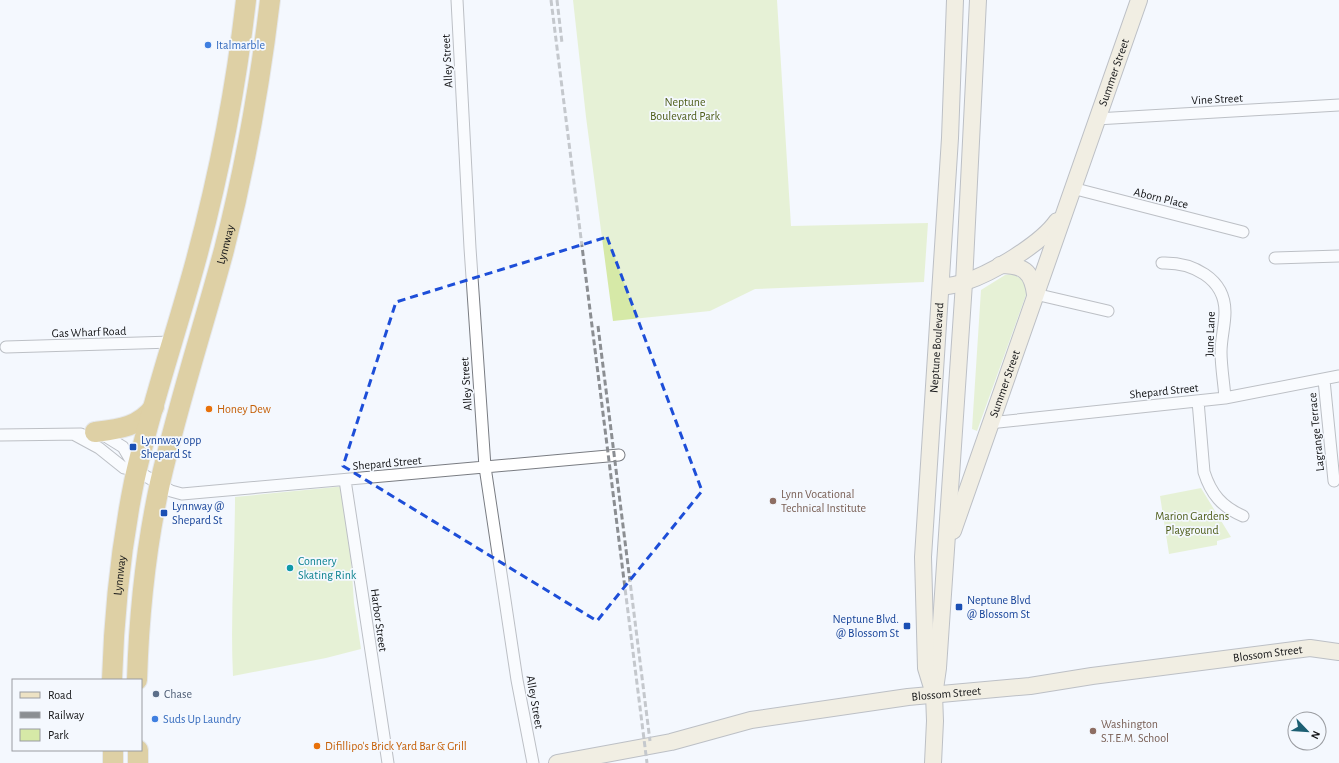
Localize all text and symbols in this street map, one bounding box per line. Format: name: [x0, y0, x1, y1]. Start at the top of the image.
street label: Alley Street: [440, 34, 455, 88]
street label: Summer Street: [1096, 37, 1131, 108]
place label: Italmarble: [216, 39, 265, 51]
marker: Italmarble: [203, 40, 213, 50]
street label: Vine Street: [1191, 92, 1243, 106]
park label: Neptune Boulevard Park: [650, 96, 720, 122]
street label: Aborn Place: [1132, 185, 1190, 211]
street label: Lynnway: [214, 223, 237, 266]
street label: Neptune Boulevard: [928, 302, 945, 393]
street label: June Lane: [1203, 311, 1217, 357]
street label: Gas Wharf Road: [51, 325, 127, 339]
street label: Summer Street: [987, 348, 1022, 419]
street label: Alley Street: [458, 357, 475, 411]
street label: Shepard Street: [1129, 381, 1199, 401]
street label: Lagrange Terrace: [1306, 392, 1326, 472]
place label: Honey Dew: [217, 403, 271, 416]
marker: Honey Dew: [204, 404, 214, 414]
place label: Lynnway opp Shepard St: [141, 434, 201, 460]
marker: Lynnway opp Shepard St: [128, 442, 138, 452]
street label: Shepard Street: [352, 454, 422, 472]
place label: Lynn Vocational Technical Institute: [781, 488, 866, 514]
marker: Lynn Vocational Technical Institute: [768, 496, 778, 506]
place label: Lynnway @ Shepard St: [172, 500, 224, 526]
marker: Lynnway @ Shepard St: [159, 508, 169, 518]
park label: Marion Gardens Playground: [1155, 510, 1229, 537]
street label: Lynnway: [111, 555, 129, 596]
place label: Connery Skating Rink: [298, 555, 357, 581]
marker: Connery Skating Rink: [285, 563, 295, 573]
street label: Harbor Street: [369, 588, 389, 652]
place label: Neptune Blvd @ Blossom St: [967, 594, 1031, 620]
marker: Neptune Blvd @ Blossom St: [954, 602, 964, 612]
place label: Neptune Blvd. @ Blossom St: [833, 613, 899, 639]
marker: Neptune Blvd. @ Blossom St: [902, 621, 912, 631]
street label: Blossom Street: [1232, 643, 1303, 664]
street label: Alley Street: [523, 674, 546, 730]
legend: [12, 679, 142, 751]
street label: Blossom Street: [911, 684, 982, 703]
place label: Chase: [164, 688, 192, 700]
text: Road: [48, 689, 72, 701]
marker: Chase: [151, 689, 161, 699]
text: Railway: [48, 709, 84, 722]
north arrow: [1287, 711, 1327, 751]
place label: Suds Up Laundry: [163, 713, 241, 726]
marker: Suds Up Laundry: [150, 714, 160, 724]
place label: Washington S.T.E.M. School: [1101, 718, 1169, 744]
marker: Washington S.T.E.M. School: [1088, 726, 1098, 736]
text: Park: [48, 729, 69, 741]
text: N: [1309, 729, 1322, 741]
place label: Difillipo's Brick Yard Bar & Grill: [325, 740, 467, 752]
marker: Difillipo's Brick Yard Bar & Grill: [312, 741, 322, 751]

